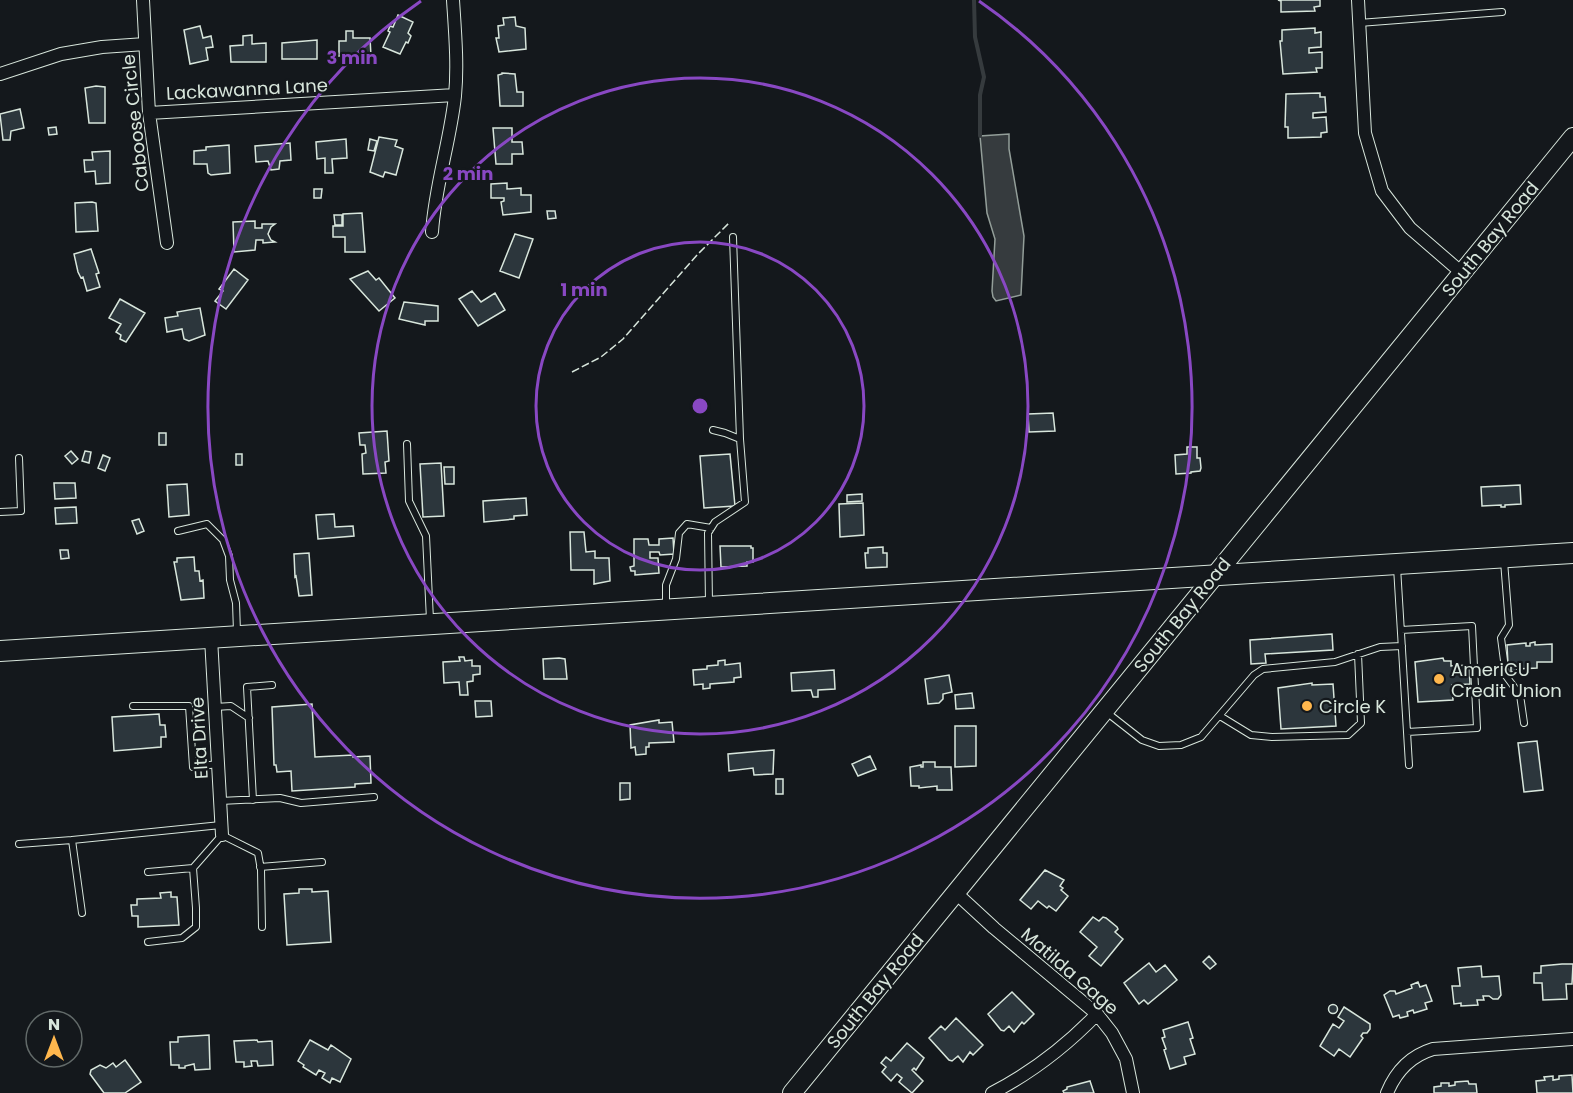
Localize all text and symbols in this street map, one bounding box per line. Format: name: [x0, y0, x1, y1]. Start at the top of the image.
text: 3 min: [326, 45, 378, 70]
street label: Caboose Circle: [115, 53, 155, 193]
street label: Lackawanna Lane: [166, 72, 328, 106]
text: 2 min: [443, 161, 493, 186]
street label: South Bay Road: [1436, 176, 1544, 302]
text: 1 min: [560, 277, 608, 302]
centre of rings: [690, 396, 710, 416]
street label: South Bay Road: [1128, 552, 1236, 678]
place label: AmeriCU Credit Union: [1451, 657, 1562, 703]
marker: AmeriCU Credit Union: [1432, 672, 1446, 686]
place label: Circle K: [1319, 694, 1386, 719]
street label: Elta Drive: [184, 696, 214, 780]
marker: Circle K: [1300, 699, 1314, 713]
street label: Matilda Gage: [1016, 922, 1124, 1020]
street label: South Bay Road: [821, 928, 929, 1054]
north arrow: [24, 1009, 84, 1069]
text: N: [48, 1013, 60, 1036]

